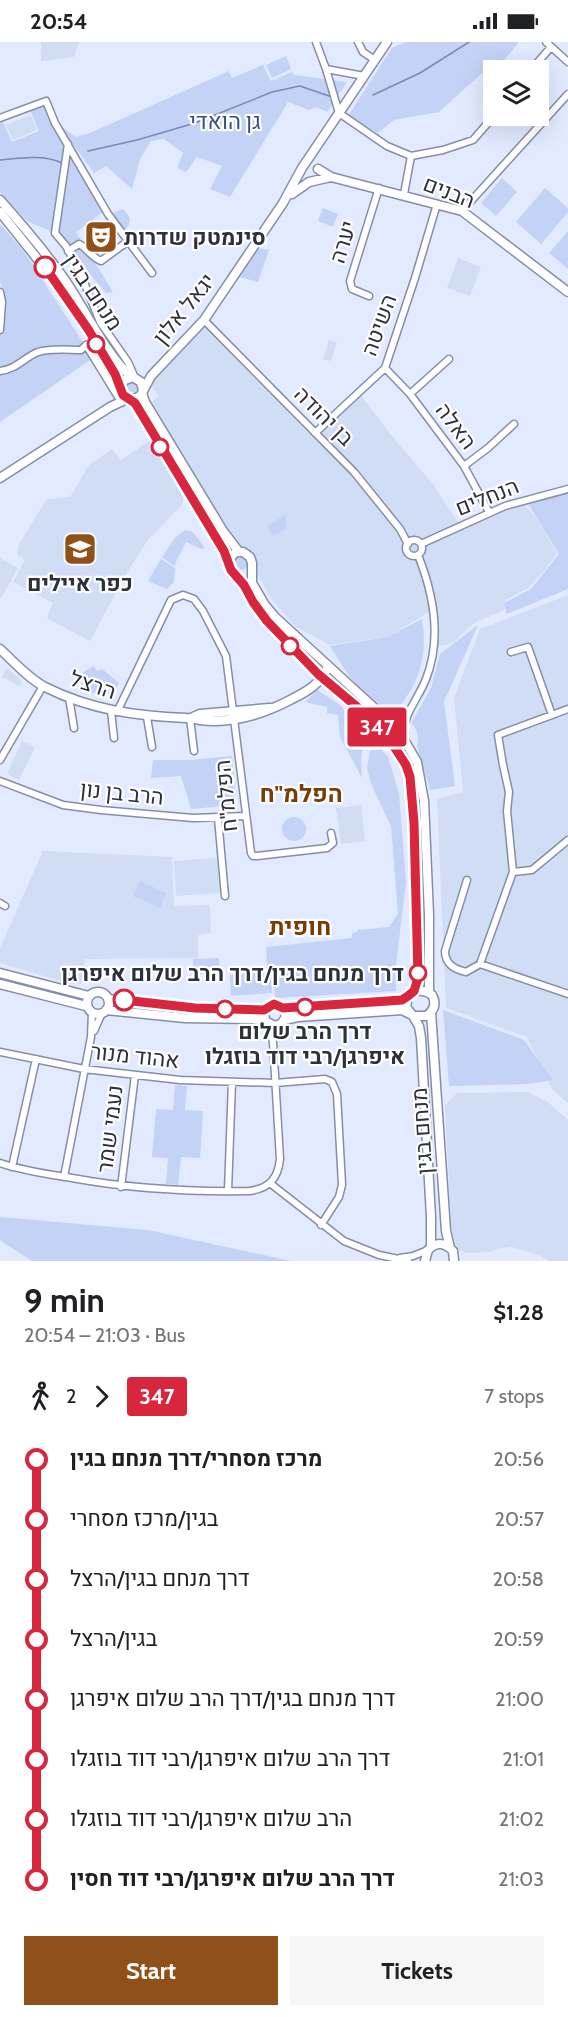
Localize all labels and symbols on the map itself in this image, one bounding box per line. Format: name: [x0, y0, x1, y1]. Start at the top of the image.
park label: גן הואדי: [189, 108, 261, 135]
street label: הבנים: [419, 170, 479, 214]
street label: יערה: [324, 217, 362, 267]
theatre icon: סינמטק שדרות: [83, 219, 119, 255]
place label: סינמטק שדרות: [124, 224, 266, 251]
street label: מנחם בגין: [57, 248, 129, 336]
unlabelled marker: [34, 256, 56, 278]
street label: יגאל אלון: [147, 268, 221, 350]
street label: השיטה: [355, 291, 403, 359]
unlabelled marker: [87, 335, 105, 353]
street label: בן יהודה: [289, 381, 360, 452]
street label: האלה: [430, 397, 482, 455]
unlabelled marker: [151, 438, 169, 456]
street label: הנחלים: [451, 472, 523, 522]
school or university icon: כפר איילים: [62, 531, 98, 567]
place label: כפר איילים: [27, 570, 133, 597]
unlabelled marker: [281, 637, 299, 655]
street label: הרצל: [66, 665, 120, 705]
line badge: 347: [342, 708, 412, 746]
street label: הפלמ"ח: [209, 759, 243, 833]
street label: הרב בן נון: [79, 775, 165, 811]
district label: הפלמ"ח: [259, 779, 343, 808]
district label: חופית: [269, 912, 331, 941]
place label: דרך מנחם בגין/דרך הרב שלום איפרגן: [61, 960, 404, 987]
marker: דרך מנחם בגין/דרך הרב שלום איפרגן: [409, 964, 427, 982]
unlabelled marker: [113, 989, 135, 1011]
marker: דרך הרב שלום איפרגן/רבי דוד בוזגלו: [296, 998, 314, 1016]
unlabelled marker: [216, 1000, 234, 1018]
place label: דרך הרב שלום איפרגן/רבי דוד בוזגלו: [205, 1018, 405, 1070]
street label: אהוד מנור: [89, 1038, 181, 1074]
street label: נעמי שמר: [91, 1083, 129, 1175]
street label: מנחם בגין: [405, 1087, 439, 1175]

